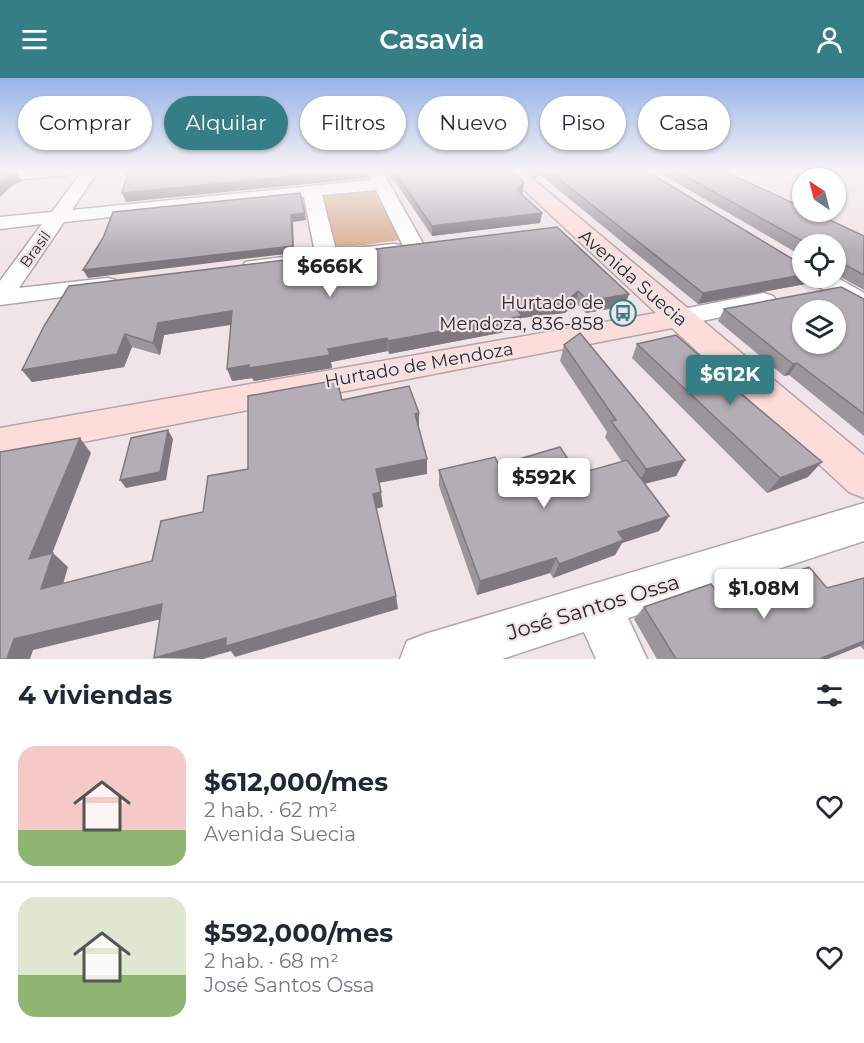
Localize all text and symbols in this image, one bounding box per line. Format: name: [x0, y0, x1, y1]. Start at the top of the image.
icon: menu: [18, 23, 51, 56]
text: Casavia: [379, 23, 485, 56]
icon: person: [813, 23, 846, 56]
chip: Comprar: [18, 96, 152, 150]
chip: Alquilar: [164, 96, 288, 150]
chip: Filtros: [300, 96, 406, 150]
chip: Nuevo: [418, 96, 528, 150]
chip: Piso: [540, 96, 626, 150]
chip: Casa: [638, 96, 730, 150]
north arrow: [792, 168, 846, 222]
map controls: [792, 168, 846, 354]
street label: Avenida Suecia: [574, 225, 692, 331]
street label: Brasil: [15, 227, 55, 271]
button: locate: [792, 234, 846, 288]
pin: $666K: [288, 247, 372, 298]
text: $666K: [297, 254, 363, 278]
place label: Hurtado de Mendoza, 836-858: [439, 292, 604, 335]
bus stop icon: Hurtado de Mendoza, 836-858: [608, 298, 638, 328]
button: layers: [792, 300, 846, 354]
street label: Hurtado de Mendoza: [323, 338, 515, 392]
pin: $612K: [688, 355, 772, 406]
text: $612K: [700, 362, 760, 386]
pin: $592K: [502, 458, 586, 509]
text: $592K: [512, 465, 576, 489]
street label: José Santos Ossa: [503, 569, 682, 645]
pin: $1.08M: [715, 569, 813, 620]
text: $1.08M: [728, 576, 800, 600]
text: 4 viviendas: [18, 679, 172, 711]
icon: filters: [813, 679, 846, 712]
text: $612,000/mes: [204, 766, 388, 798]
icon: home: [66, 770, 138, 842]
icon: heart: [813, 790, 846, 823]
text: 2 hab. · 62 m²: [204, 798, 338, 822]
text: Avenida Suecia: [204, 822, 356, 846]
text: $592,000/mes: [204, 917, 393, 949]
icon: home: [66, 921, 138, 993]
icon: heart: [813, 941, 846, 974]
text: 2 hab. · 68 m²: [204, 949, 339, 973]
text: José Santos Ossa: [204, 973, 375, 997]

